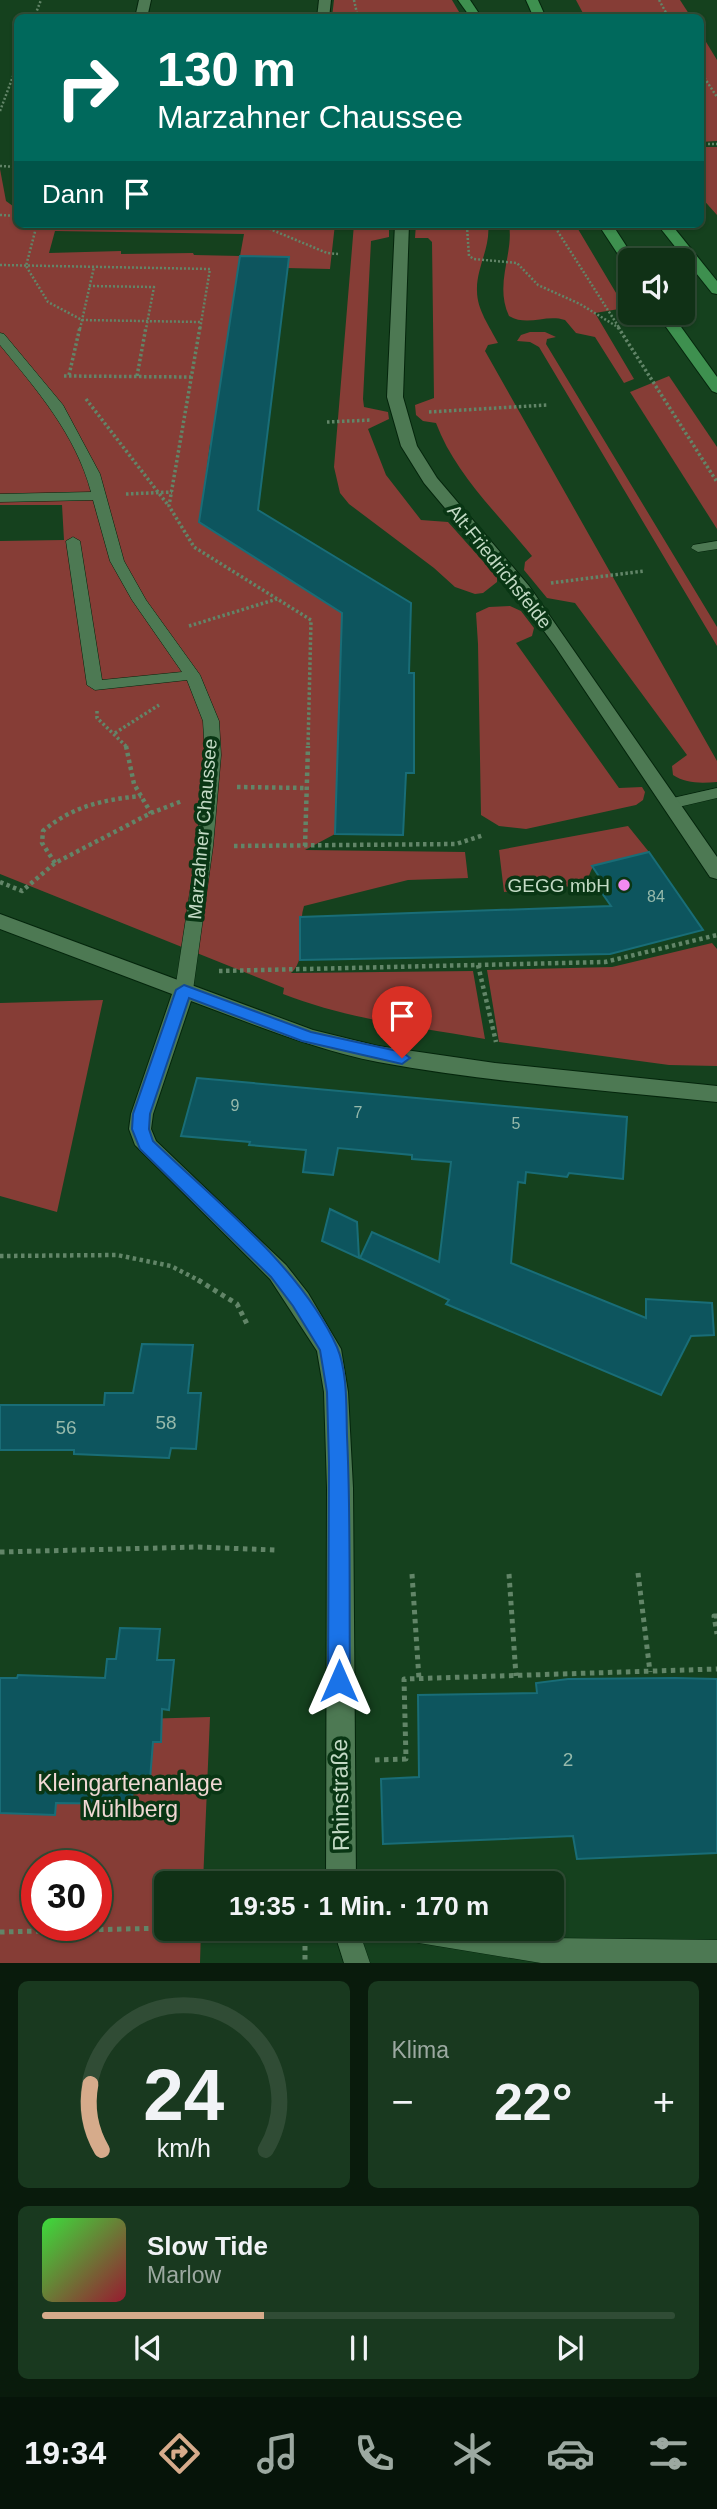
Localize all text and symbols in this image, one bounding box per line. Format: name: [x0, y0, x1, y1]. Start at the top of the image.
icon: right: [42, 42, 133, 133]
text: 130 m: [157, 42, 296, 96]
text: Marzahner Chaussee: [157, 99, 463, 135]
icon: arrive: [118, 175, 156, 213]
text: Dann: [42, 179, 104, 209]
map controls: [618, 248, 695, 325]
button: sound: [618, 248, 695, 325]
street label: Alt-Friedrichsfelde: [443, 500, 556, 632]
street label: Marzahner Chaussee: [184, 738, 221, 920]
place label: GEGG mbH: [508, 875, 610, 896]
marker: GEGG mbH: [616, 877, 632, 893]
house number: 84: [647, 888, 665, 905]
pin: [372, 986, 432, 1058]
icon: arrive: [383, 997, 421, 1035]
house number: 9: [231, 1097, 240, 1114]
house number: 7: [354, 1104, 363, 1121]
house number: 5: [512, 1115, 521, 1132]
house number: 58: [155, 1412, 177, 1433]
house number: 56: [55, 1417, 77, 1438]
position arrow: [302, 1644, 376, 1718]
street label: Rhinstraße: [326, 1739, 354, 1851]
house number: 2: [563, 1749, 573, 1770]
park label: Kleingartenanlage Mühlberg: [37, 1770, 223, 1822]
speed limit sign: 30: [21, 1850, 112, 1941]
text: 19:35 · 1 Min. · 170 m: [229, 1891, 489, 1921]
text: Klima: [392, 2037, 449, 2063]
text: 24: [143, 2055, 225, 2136]
text: 22°: [494, 2073, 573, 2131]
text: −: [392, 2081, 414, 2123]
text: +: [653, 2081, 675, 2123]
text: km/h: [157, 2134, 211, 2162]
text: Slow Tide: [147, 2231, 268, 2261]
text: Marlow: [147, 2262, 221, 2288]
icon: previous: [129, 2329, 167, 2367]
icon: pause: [340, 2329, 378, 2367]
icon: next: [551, 2329, 589, 2367]
icon: directions: [155, 2429, 204, 2478]
icon: music: [253, 2429, 302, 2478]
icon: phone: [350, 2429, 399, 2478]
icon: climate: [448, 2429, 497, 2478]
icon: car: [546, 2429, 595, 2478]
icon: filters: [644, 2429, 693, 2478]
text: 19:34: [24, 2435, 106, 2471]

